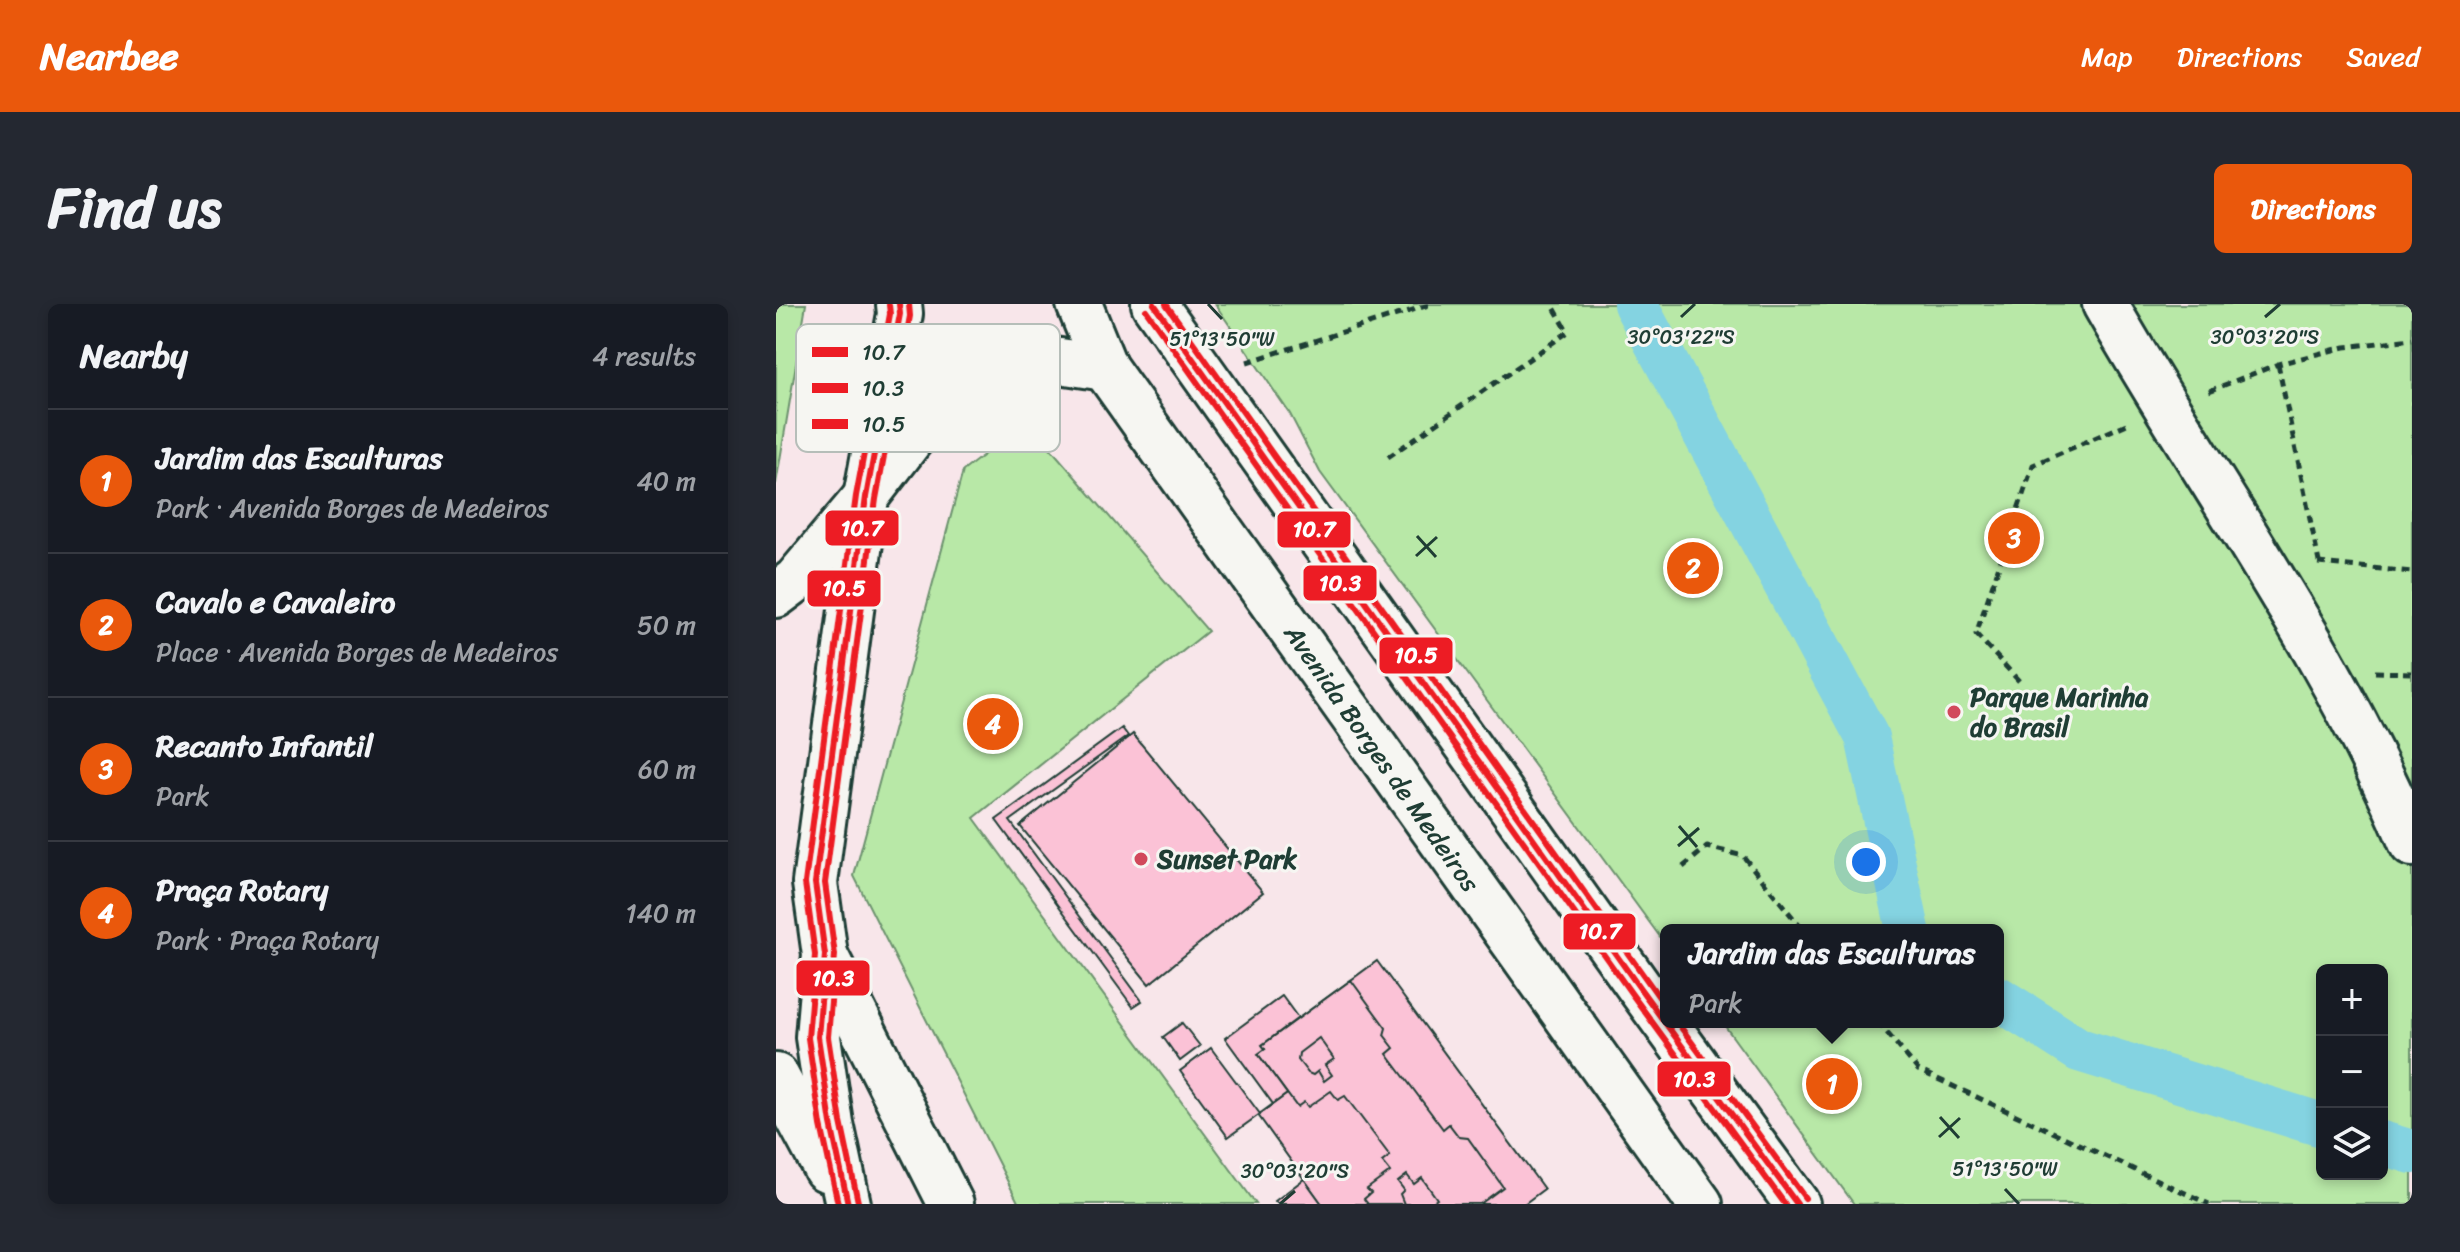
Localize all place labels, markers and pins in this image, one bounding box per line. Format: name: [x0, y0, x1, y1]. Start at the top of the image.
pin: 3: [1988, 508, 2040, 568]
pin: 2: [1667, 538, 1719, 598]
place label: Parque Marinha do Brasil: [1970, 674, 2149, 750]
pin: 4: [967, 694, 1019, 754]
marker: Parque Marinha do Brasil: [1945, 703, 1963, 721]
place label: Sunset Park: [1156, 836, 1297, 882]
marker: Sunset Park: [1132, 850, 1150, 868]
pin: 1: [1806, 1054, 1858, 1114]

